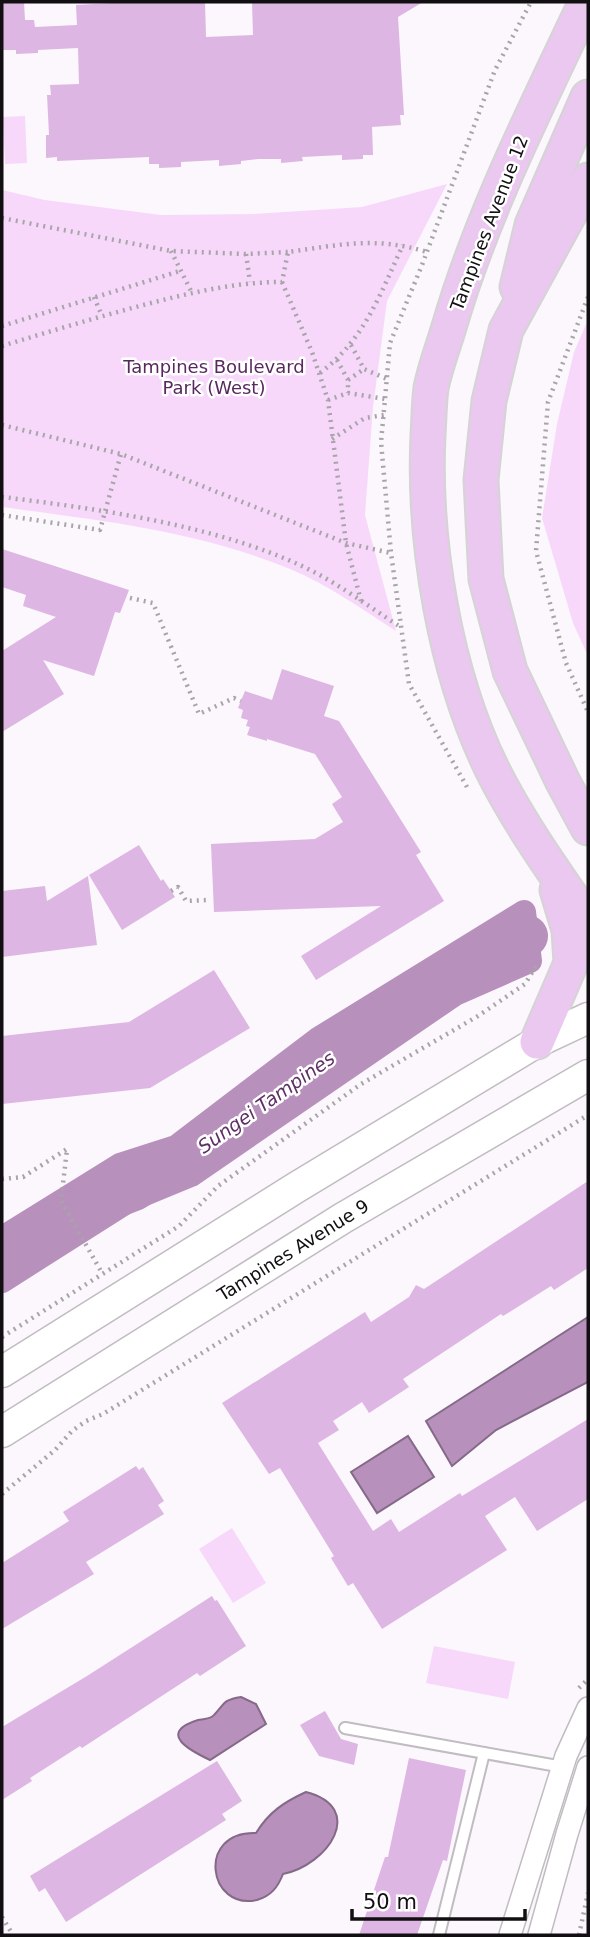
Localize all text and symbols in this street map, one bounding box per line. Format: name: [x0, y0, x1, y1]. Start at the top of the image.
street label: Tampines Avenue 12: [445, 132, 532, 315]
park label: Tampines Boulevard Park (West): [122, 356, 305, 398]
water label: Sungei Tampines: [193, 1046, 339, 1157]
street label: Tampines Avenue 9: [213, 1195, 373, 1306]
scale bar: [352, 1878, 525, 1922]
text: 50 m: [363, 1890, 417, 1914]

